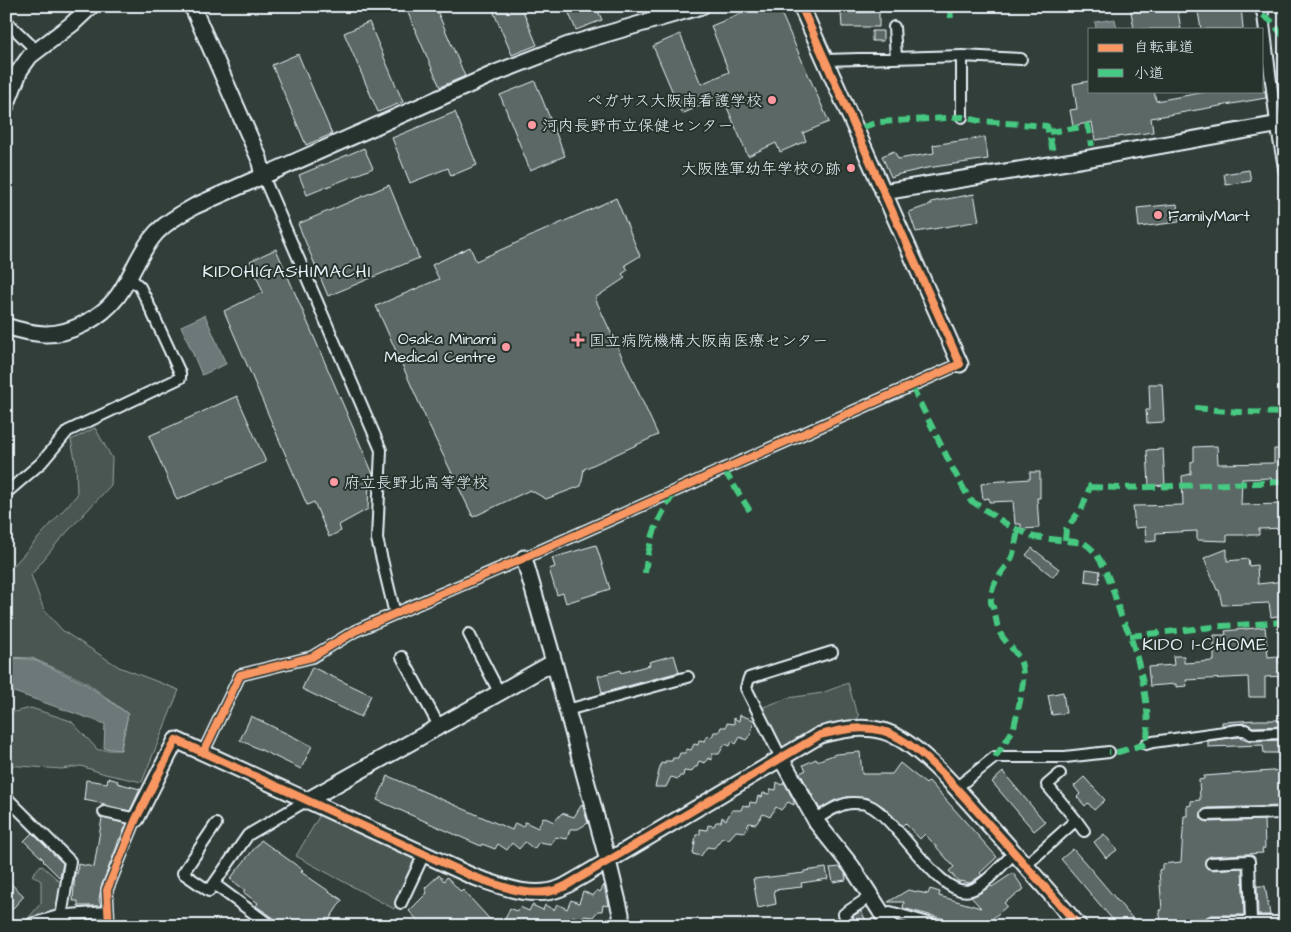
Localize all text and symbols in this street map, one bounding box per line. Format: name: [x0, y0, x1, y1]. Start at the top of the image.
legend: [1088, 28, 1264, 92]
text: 自転車道: [1134, 37, 1194, 58]
text: 小道: [1134, 63, 1164, 84]
place label: ぺガサス大阪南看護学校: [587, 90, 762, 112]
marker: ぺガサス大阪南看護学校: [766, 94, 778, 106]
place label: 河内長野市立保健センター: [542, 115, 733, 137]
marker: 河内長野市立保健センター: [526, 119, 538, 131]
place label: 大阪陸軍幼年学校の跡: [681, 158, 841, 180]
marker: 大阪陸軍幼年学校の跡: [845, 162, 857, 174]
place label: FamilyMart: [1168, 205, 1251, 228]
marker: FamilyMart: [1152, 209, 1164, 221]
district label: KIDOHIGASHIMACHI: [203, 259, 371, 284]
place label: Osaka Minami Medical Centre: [384, 328, 497, 368]
place label: 国立病院機構大阪南医療センター: [589, 330, 828, 352]
marker: 国立病院機構大阪南医療センター: [571, 333, 585, 347]
marker: Osaka Minami Medical Centre: [500, 341, 512, 353]
place label: 府立長野北高等学校: [344, 472, 488, 494]
marker: 府立長野北高等学校: [328, 476, 340, 488]
district label: KIDO 1-CHOME: [1142, 632, 1268, 657]

